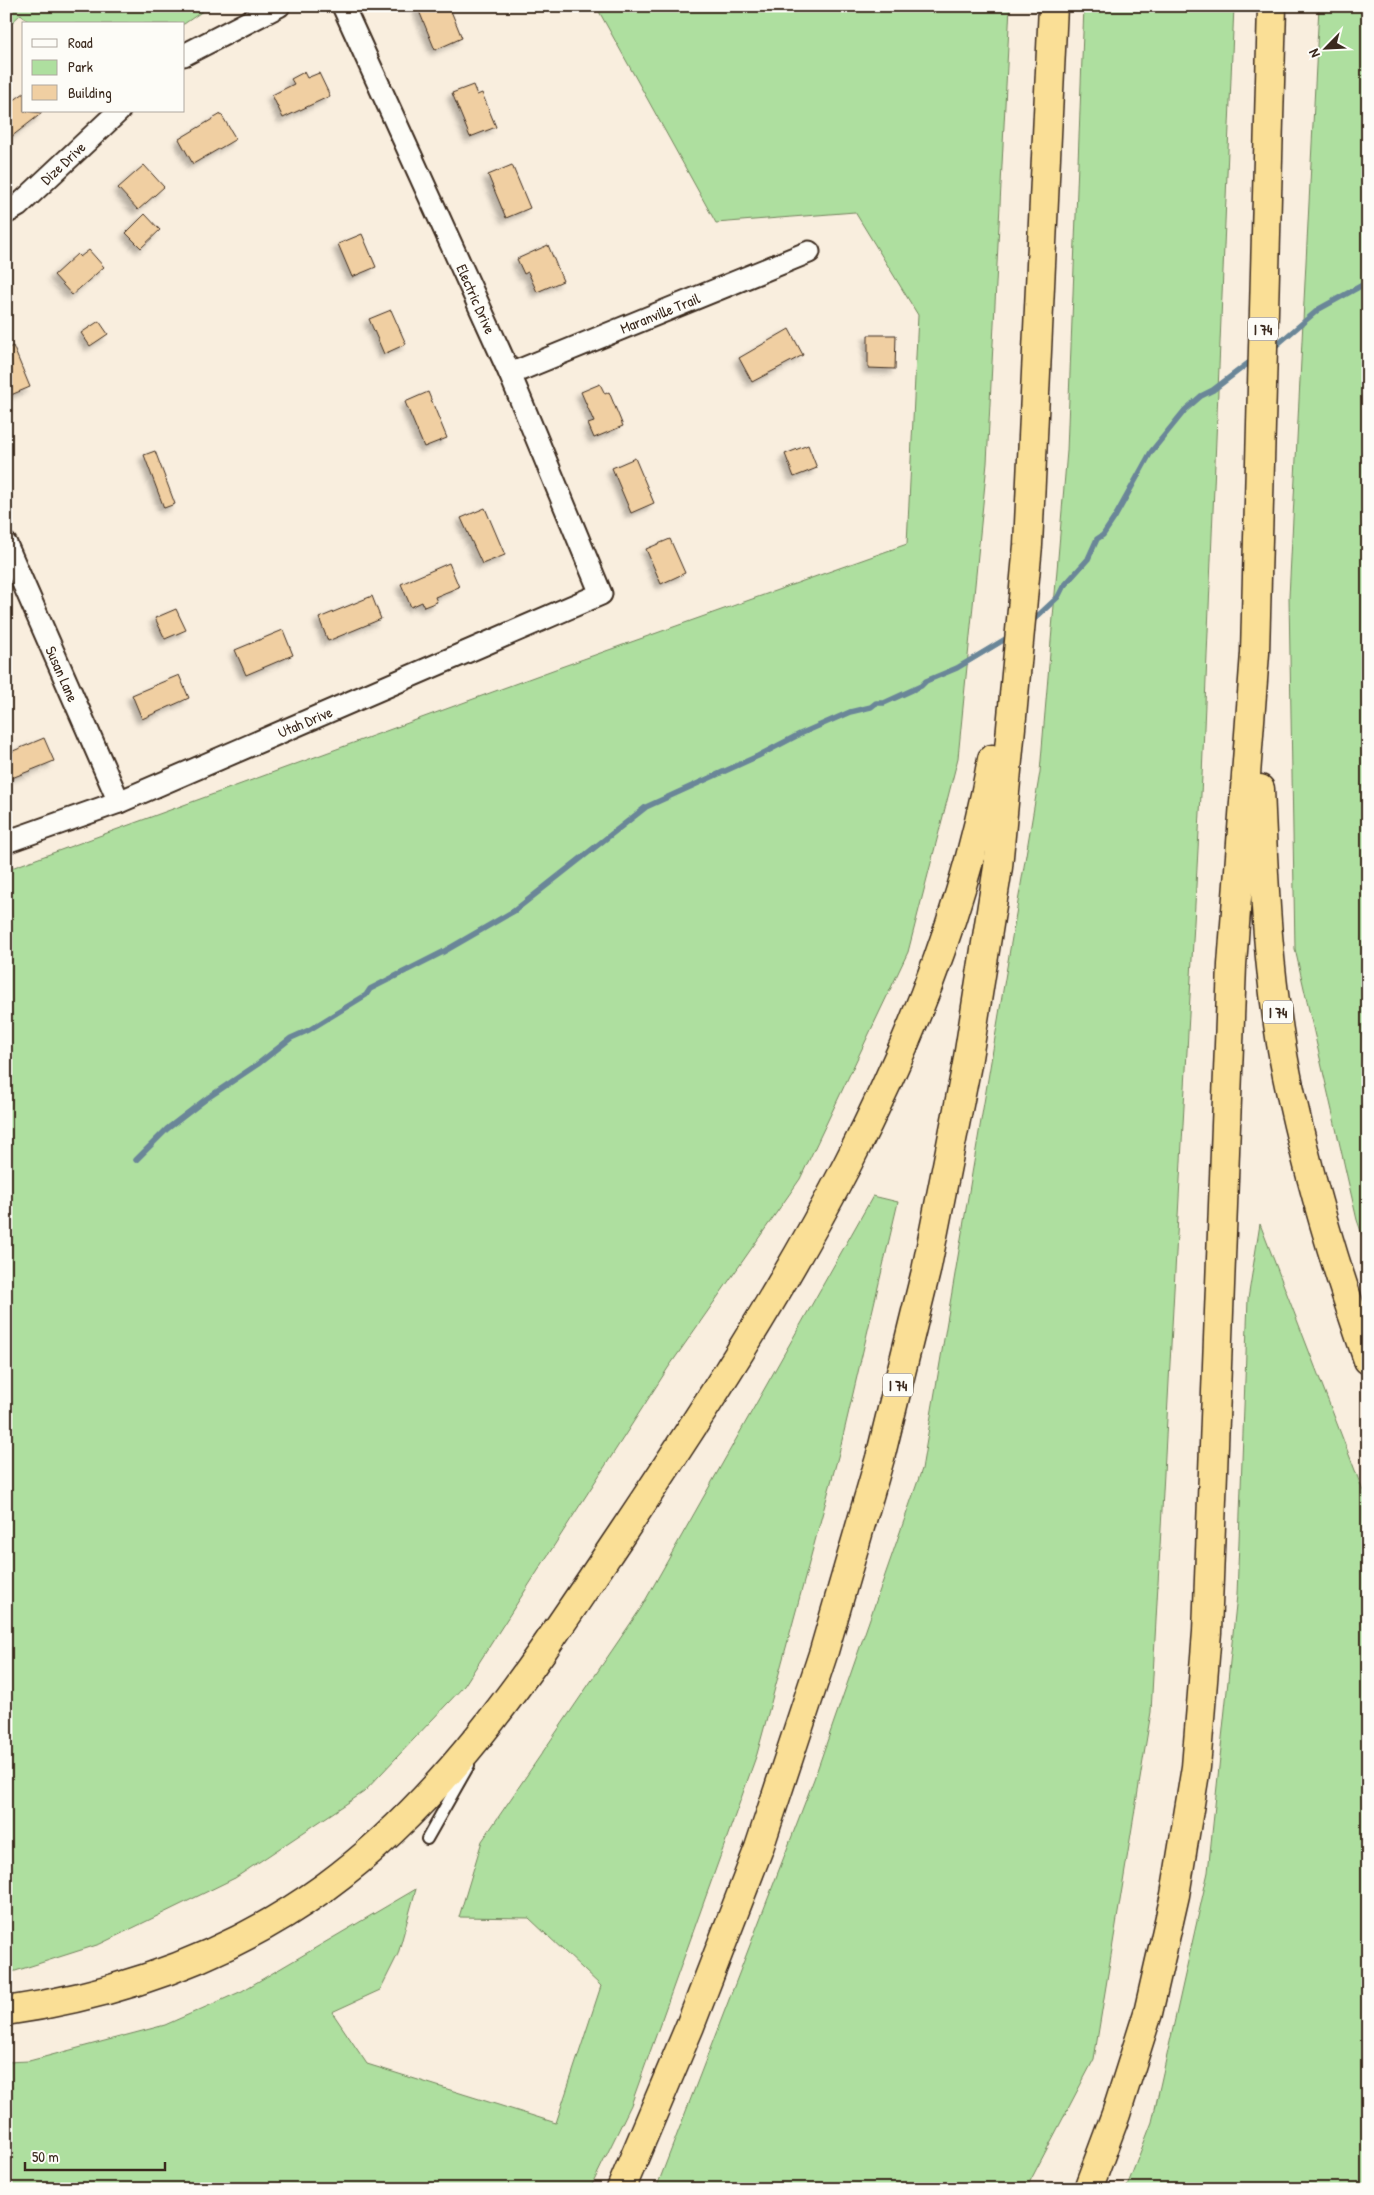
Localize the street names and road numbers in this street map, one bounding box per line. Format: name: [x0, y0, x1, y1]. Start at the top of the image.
street label: Dize Drive: [36, 137, 90, 189]
street label: Electric Drive: [451, 261, 501, 337]
street label: Maranville Trail: [617, 287, 703, 339]
road number: I 74: [1248, 318, 1278, 340]
street label: Susan Lane: [40, 643, 84, 705]
street label: Utah Drive: [275, 701, 335, 743]
road number: I 74: [1263, 1000, 1293, 1024]
road number: I 74: [883, 1374, 913, 1396]

